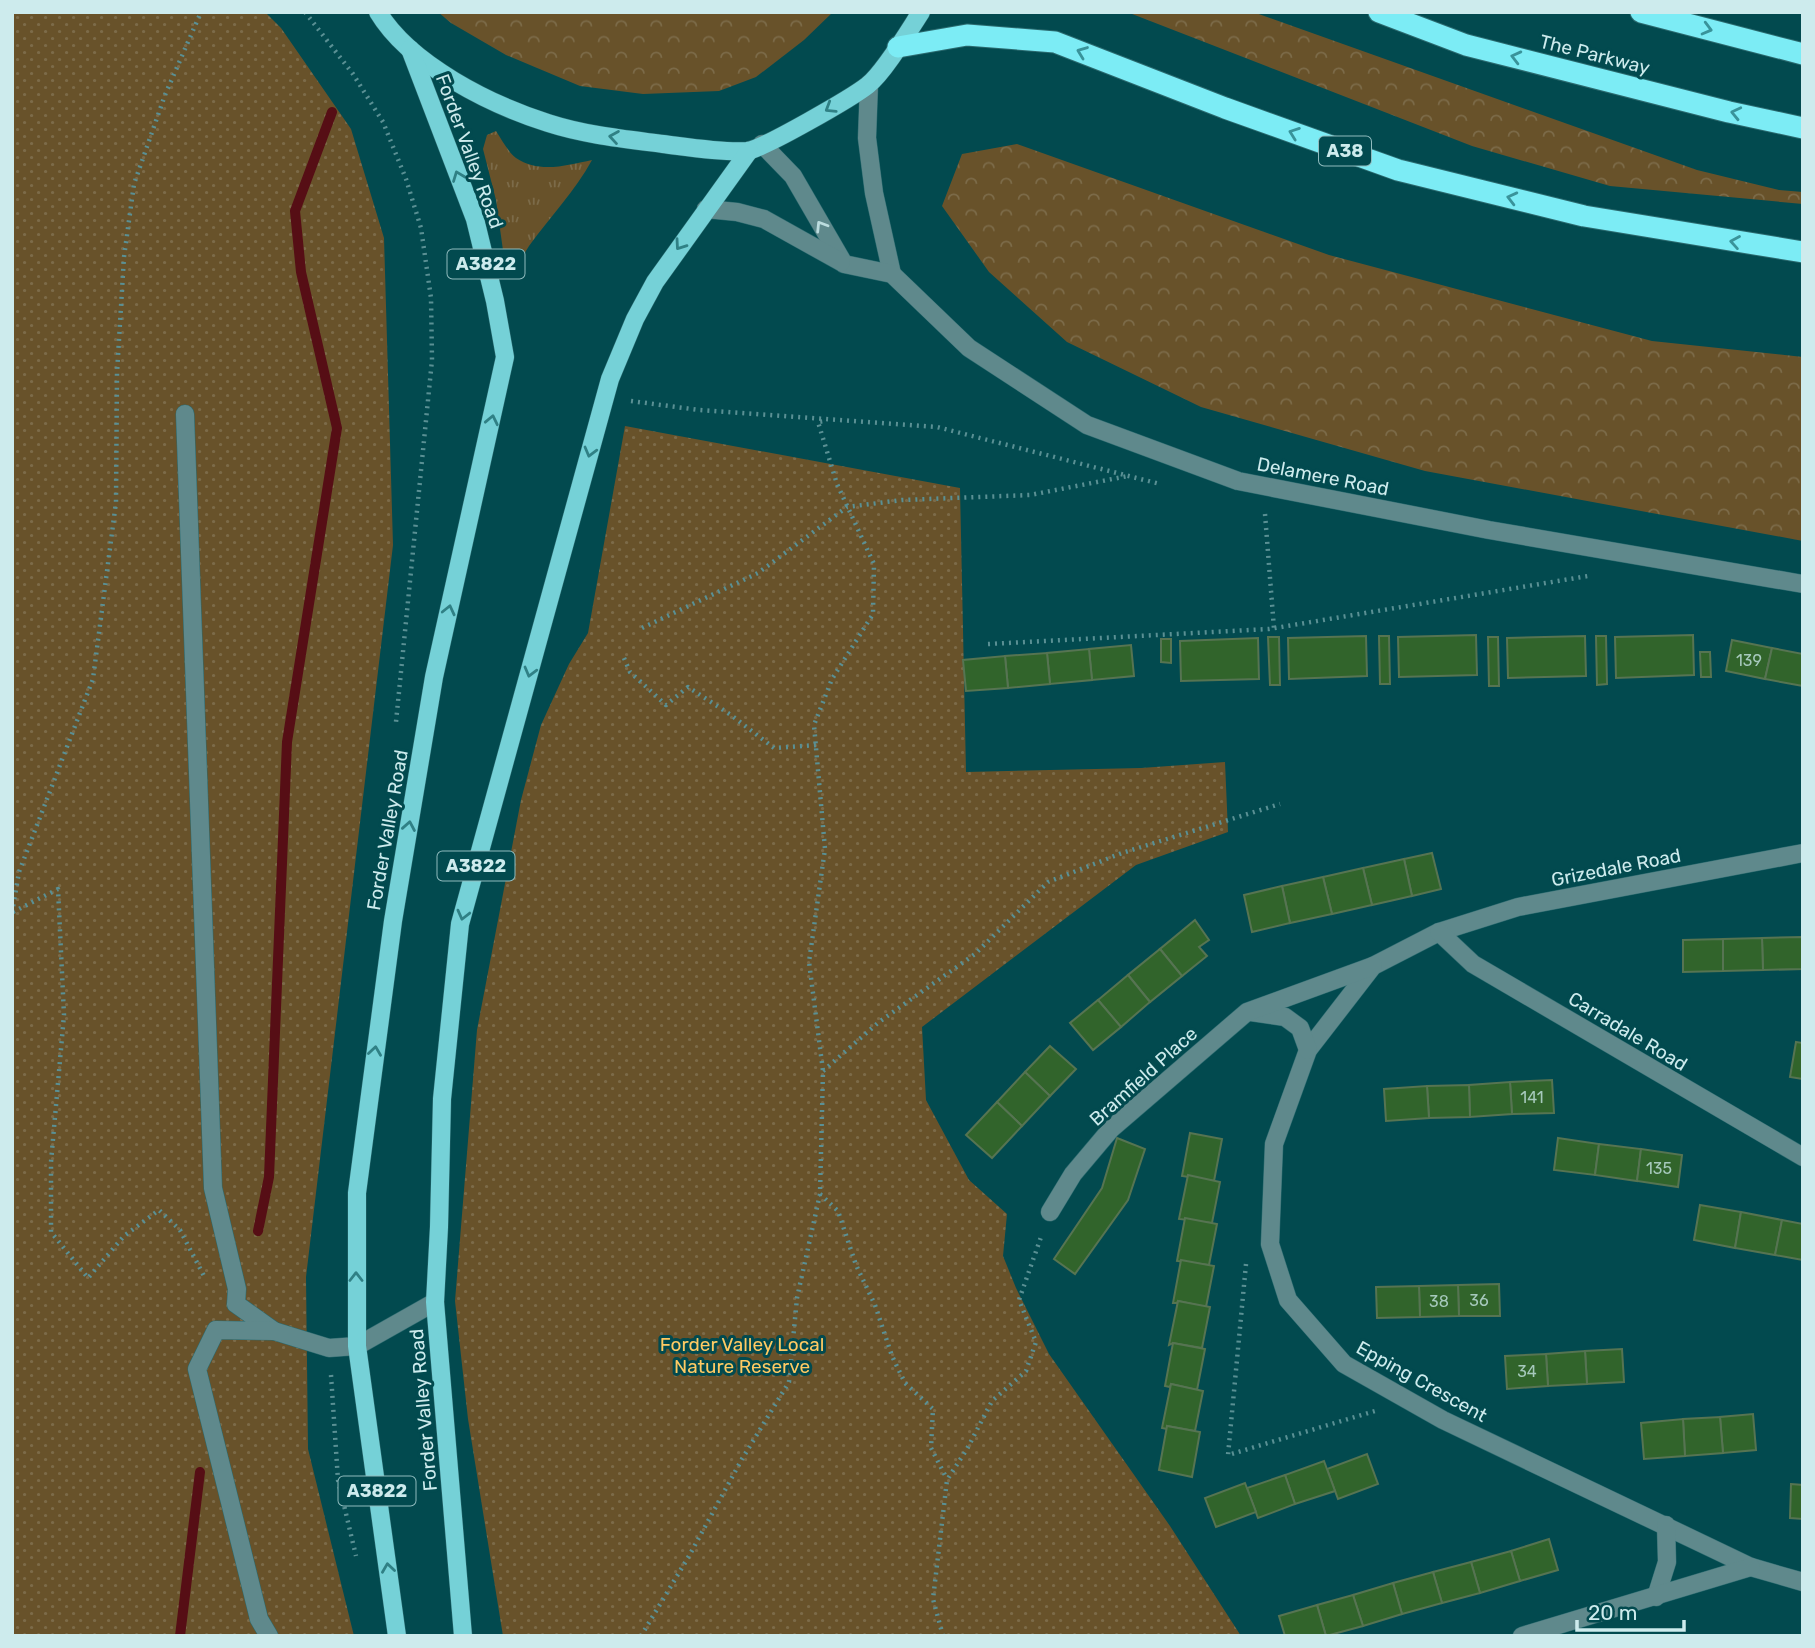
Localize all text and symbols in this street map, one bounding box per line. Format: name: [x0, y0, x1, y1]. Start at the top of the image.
one-way arrow: [1701, 21, 1713, 35]
street label: The Parkway: [1537, 30, 1652, 79]
one-way arrow: [1076, 47, 1088, 61]
one-way arrow: [1510, 51, 1522, 65]
street label: Forder Valley Road: [431, 71, 508, 232]
one-way arrow: [824, 100, 837, 113]
one-way arrow: [1730, 107, 1742, 122]
one-way arrow: [1289, 127, 1301, 141]
one-way arrow: [608, 130, 620, 145]
road number: A38: [1319, 136, 1371, 166]
one-way arrow: [453, 170, 467, 182]
one-way arrow: [1506, 192, 1518, 206]
one-way arrow: [817, 221, 830, 234]
one-way arrow: [1729, 235, 1741, 250]
one-way arrow: [676, 237, 688, 250]
road number: A3822: [448, 250, 524, 278]
one-way arrow: [483, 414, 498, 426]
one-way arrow: [584, 446, 598, 458]
street label: Delamere Road: [1255, 452, 1391, 501]
one-way arrow: [441, 604, 456, 616]
house number: 139: [1736, 651, 1762, 670]
one-way arrow: [523, 666, 538, 678]
street label: Forder Valley Road: [362, 748, 413, 912]
one-way arrow: [401, 820, 416, 832]
street label: Grizedale Road: [1549, 844, 1683, 891]
road number: A3822: [438, 852, 514, 880]
one-way arrow: [457, 909, 471, 921]
street label: Carradale Road: [1564, 987, 1691, 1076]
street label: Bramfield Place: [1085, 1022, 1202, 1131]
one-way arrow: [368, 1045, 383, 1057]
house number: 141: [1520, 1088, 1544, 1107]
house number: 135: [1646, 1159, 1672, 1178]
one-way arrow: [348, 1272, 364, 1282]
house number: 36: [1469, 1291, 1489, 1310]
house number: 38: [1429, 1292, 1449, 1311]
street label: Forder Valley Road: [405, 1328, 442, 1492]
park label: Forder Valley Local Nature Reserve: [660, 1333, 824, 1378]
street label: Epping Crescent: [1352, 1336, 1492, 1427]
house number: 34: [1517, 1362, 1537, 1381]
road number: A3822: [338, 1476, 416, 1506]
one-way arrow: [381, 1562, 396, 1574]
scale bar: [1577, 1588, 1684, 1632]
text: 20 m: [1588, 1600, 1637, 1625]

